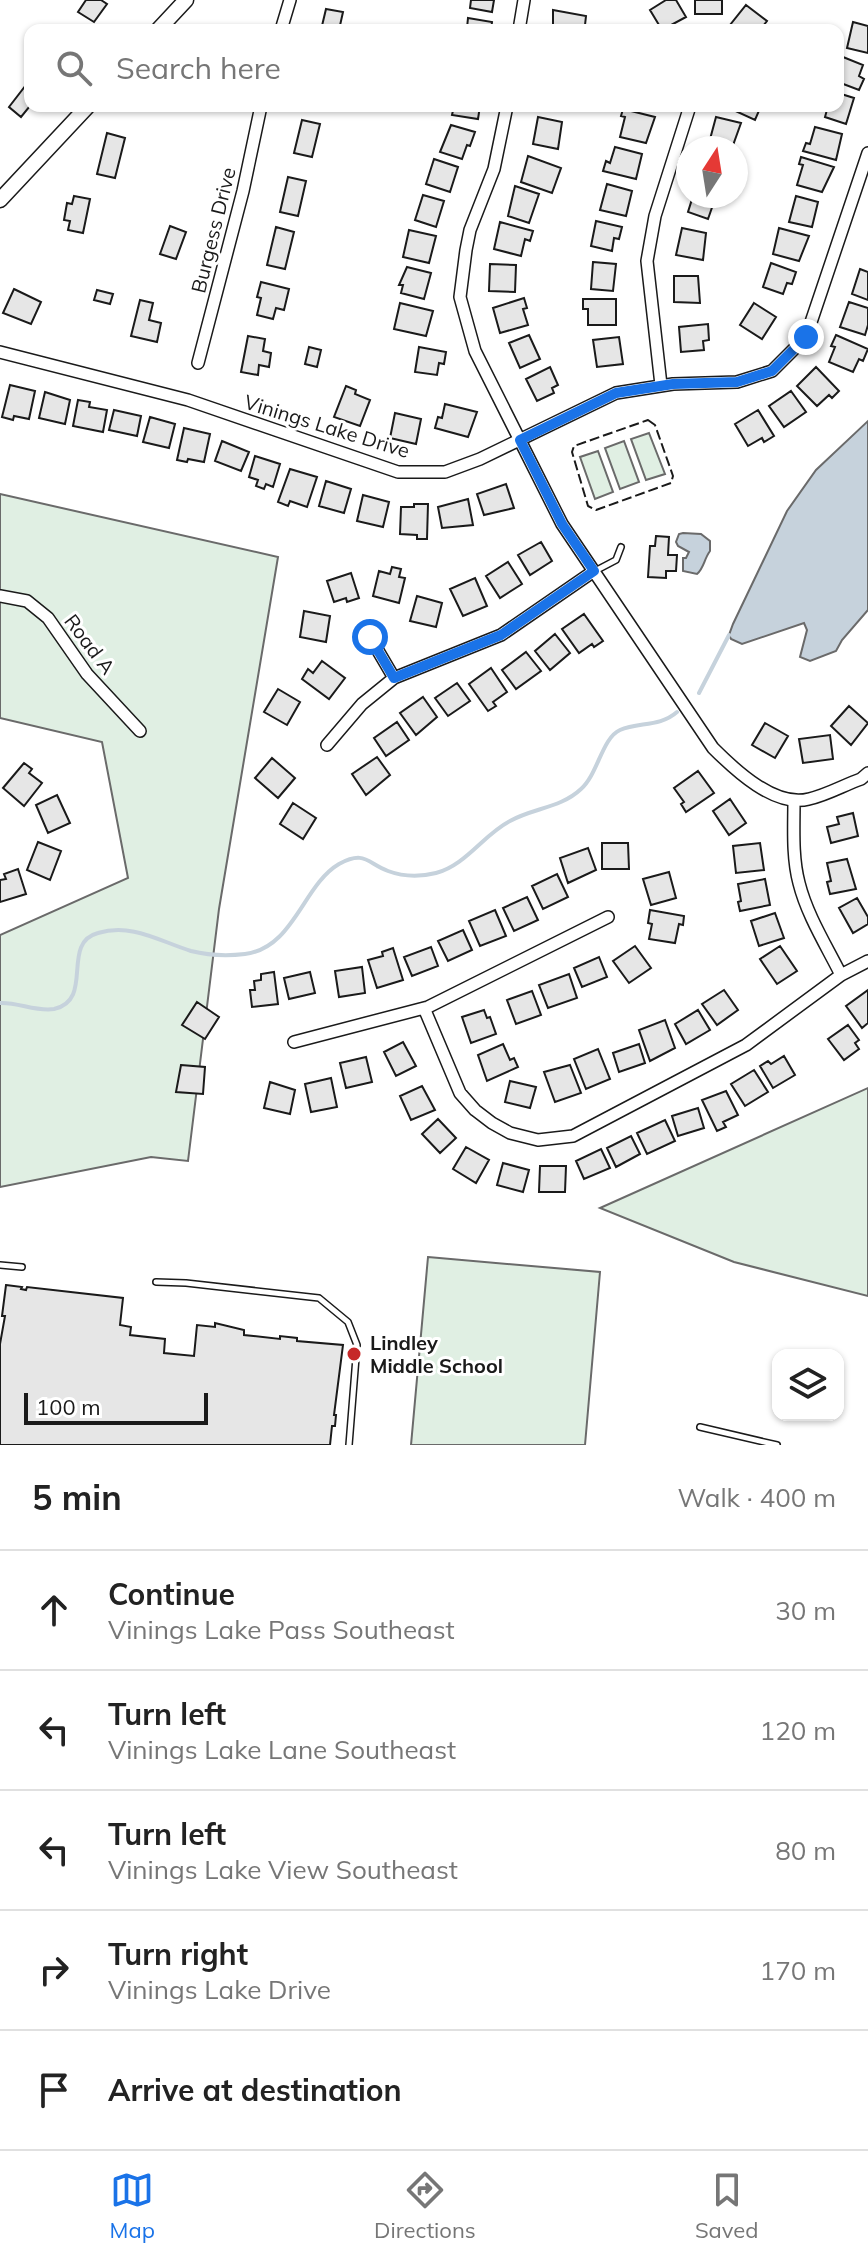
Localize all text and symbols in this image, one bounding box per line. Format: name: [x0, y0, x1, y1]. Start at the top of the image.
search box: [24, 24, 844, 112]
icon: search: [52, 46, 96, 90]
text: Search here: [116, 49, 281, 87]
north arrow: [676, 136, 748, 208]
street label: Burgess Drive: [185, 165, 241, 295]
route end: [788, 319, 824, 355]
street label: Vinings Lake Drive: [241, 389, 413, 463]
street label: Road A: [59, 609, 121, 679]
route start: [352, 619, 388, 655]
place label: Lindley Middle School: [370, 1330, 503, 1378]
marker: Lindley Middle School: [345, 1345, 363, 1363]
map controls: [772, 1349, 844, 1421]
button: layers: [772, 1349, 844, 1421]
scale bar: [24, 1389, 208, 1425]
text: 100 m: [36, 1393, 101, 1421]
text: 5 min: [32, 1476, 122, 1519]
text: Walk · 400 m: [677, 1481, 836, 1514]
text: Continue: [108, 1575, 235, 1613]
icon: ahead: [32, 1588, 76, 1632]
text: 30 m: [775, 1594, 836, 1627]
text: Vinings Lake Pass Southeast: [108, 1613, 455, 1646]
text: Turn left: [108, 1695, 226, 1733]
icon: left: [32, 1708, 76, 1752]
text: 120 m: [760, 1714, 836, 1747]
text: Vinings Lake Lane Southeast: [108, 1733, 456, 1766]
text: Turn left: [108, 1815, 226, 1853]
icon: left: [32, 1828, 76, 1872]
text: 80 m: [775, 1834, 836, 1867]
text: Vinings Lake View Southeast: [108, 1853, 458, 1886]
text: Turn right: [108, 1935, 248, 1973]
icon: right: [32, 1948, 76, 1992]
text: 170 m: [760, 1954, 836, 1987]
text: Vinings Lake Drive: [108, 1973, 331, 2006]
icon: arrive: [32, 2068, 76, 2112]
text: Arrive at destination: [108, 2071, 402, 2109]
tab: Map: [110, 2168, 155, 2244]
tab: Directions: [374, 2168, 476, 2244]
tab: Saved: [695, 2168, 758, 2244]

